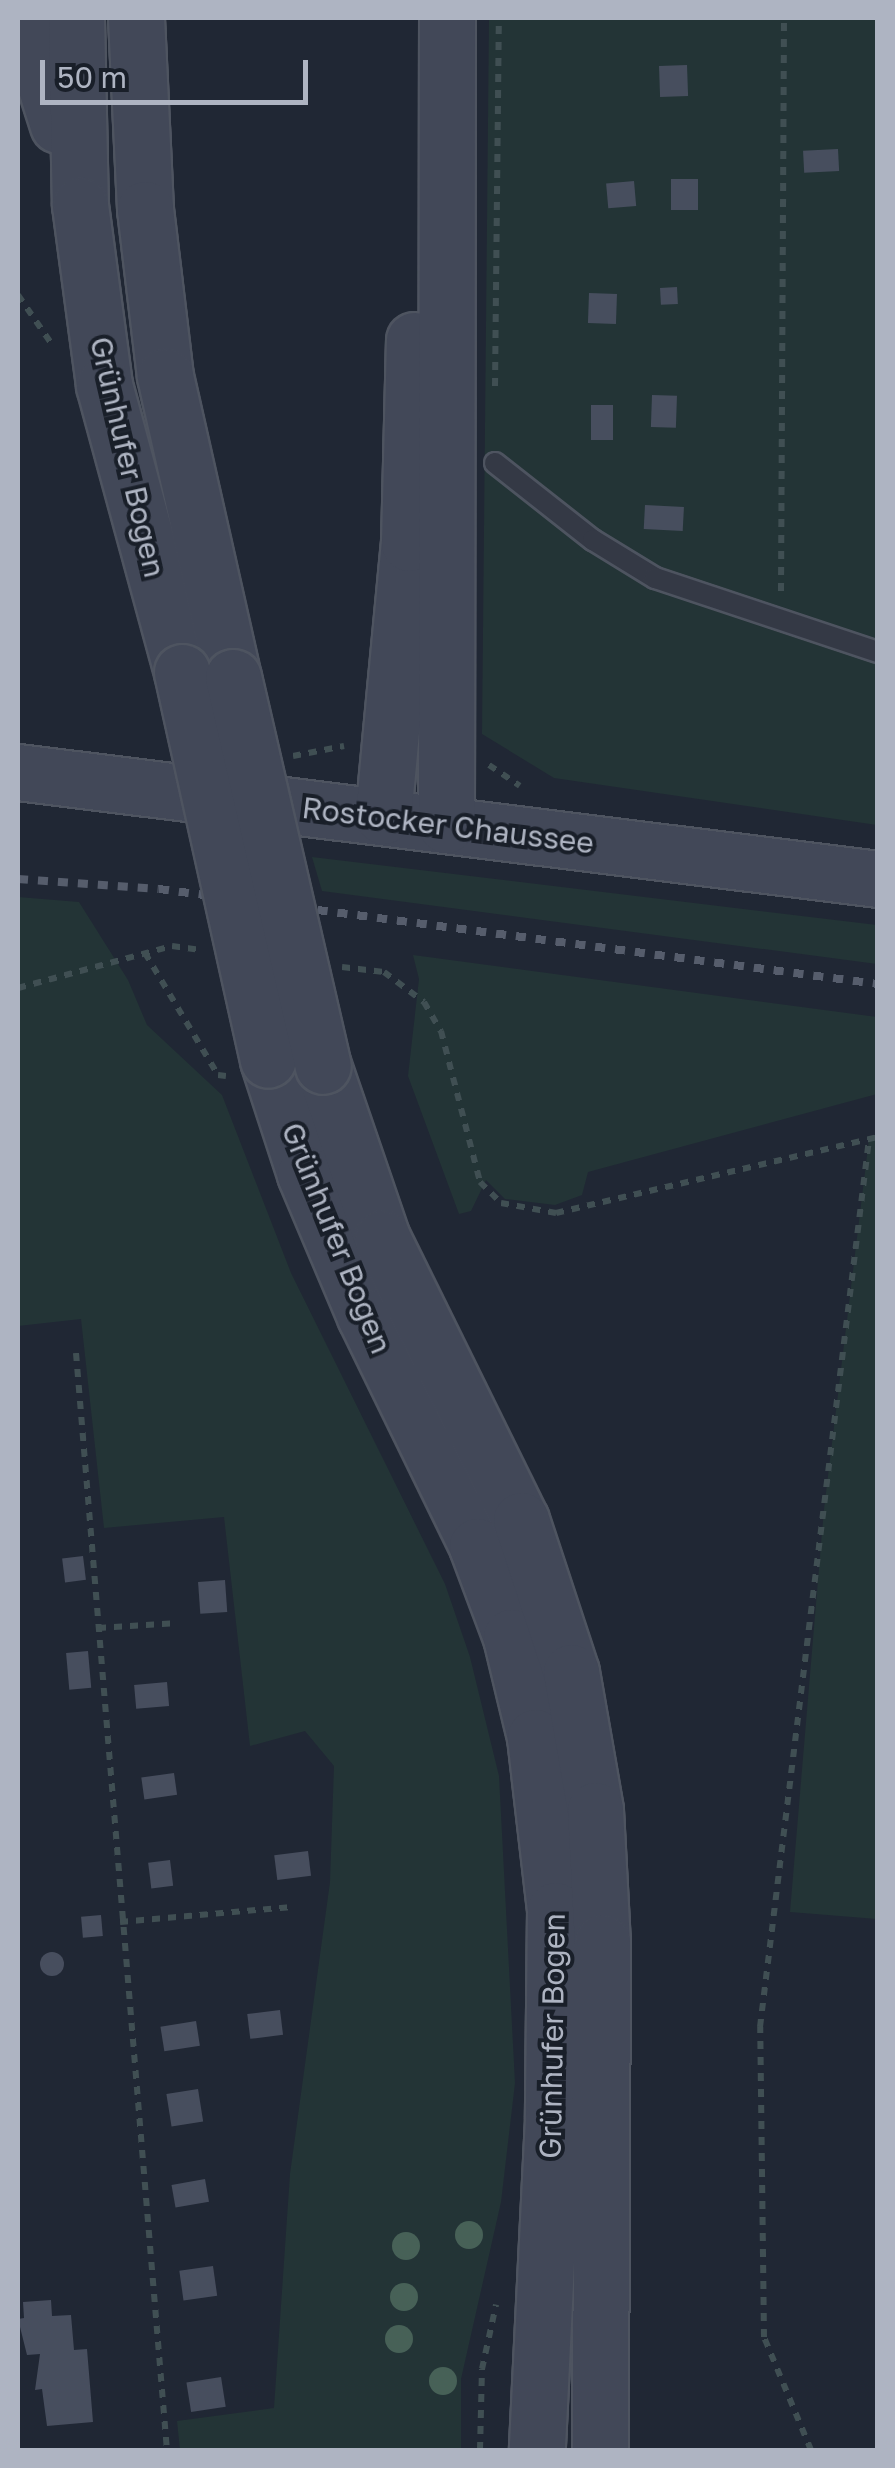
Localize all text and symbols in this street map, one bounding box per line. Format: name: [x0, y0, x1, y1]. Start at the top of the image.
scale bar: [45, 40, 312, 102]
text: 50 m: [57, 59, 127, 95]
street label: Grünhufer Bogen: [83, 333, 173, 581]
street label: Rostocker Chaussee: [300, 789, 596, 861]
street label: Grünhufer Bogen: [274, 1117, 400, 1359]
street label: Grünhufer Bogen: [532, 1913, 572, 2159]

